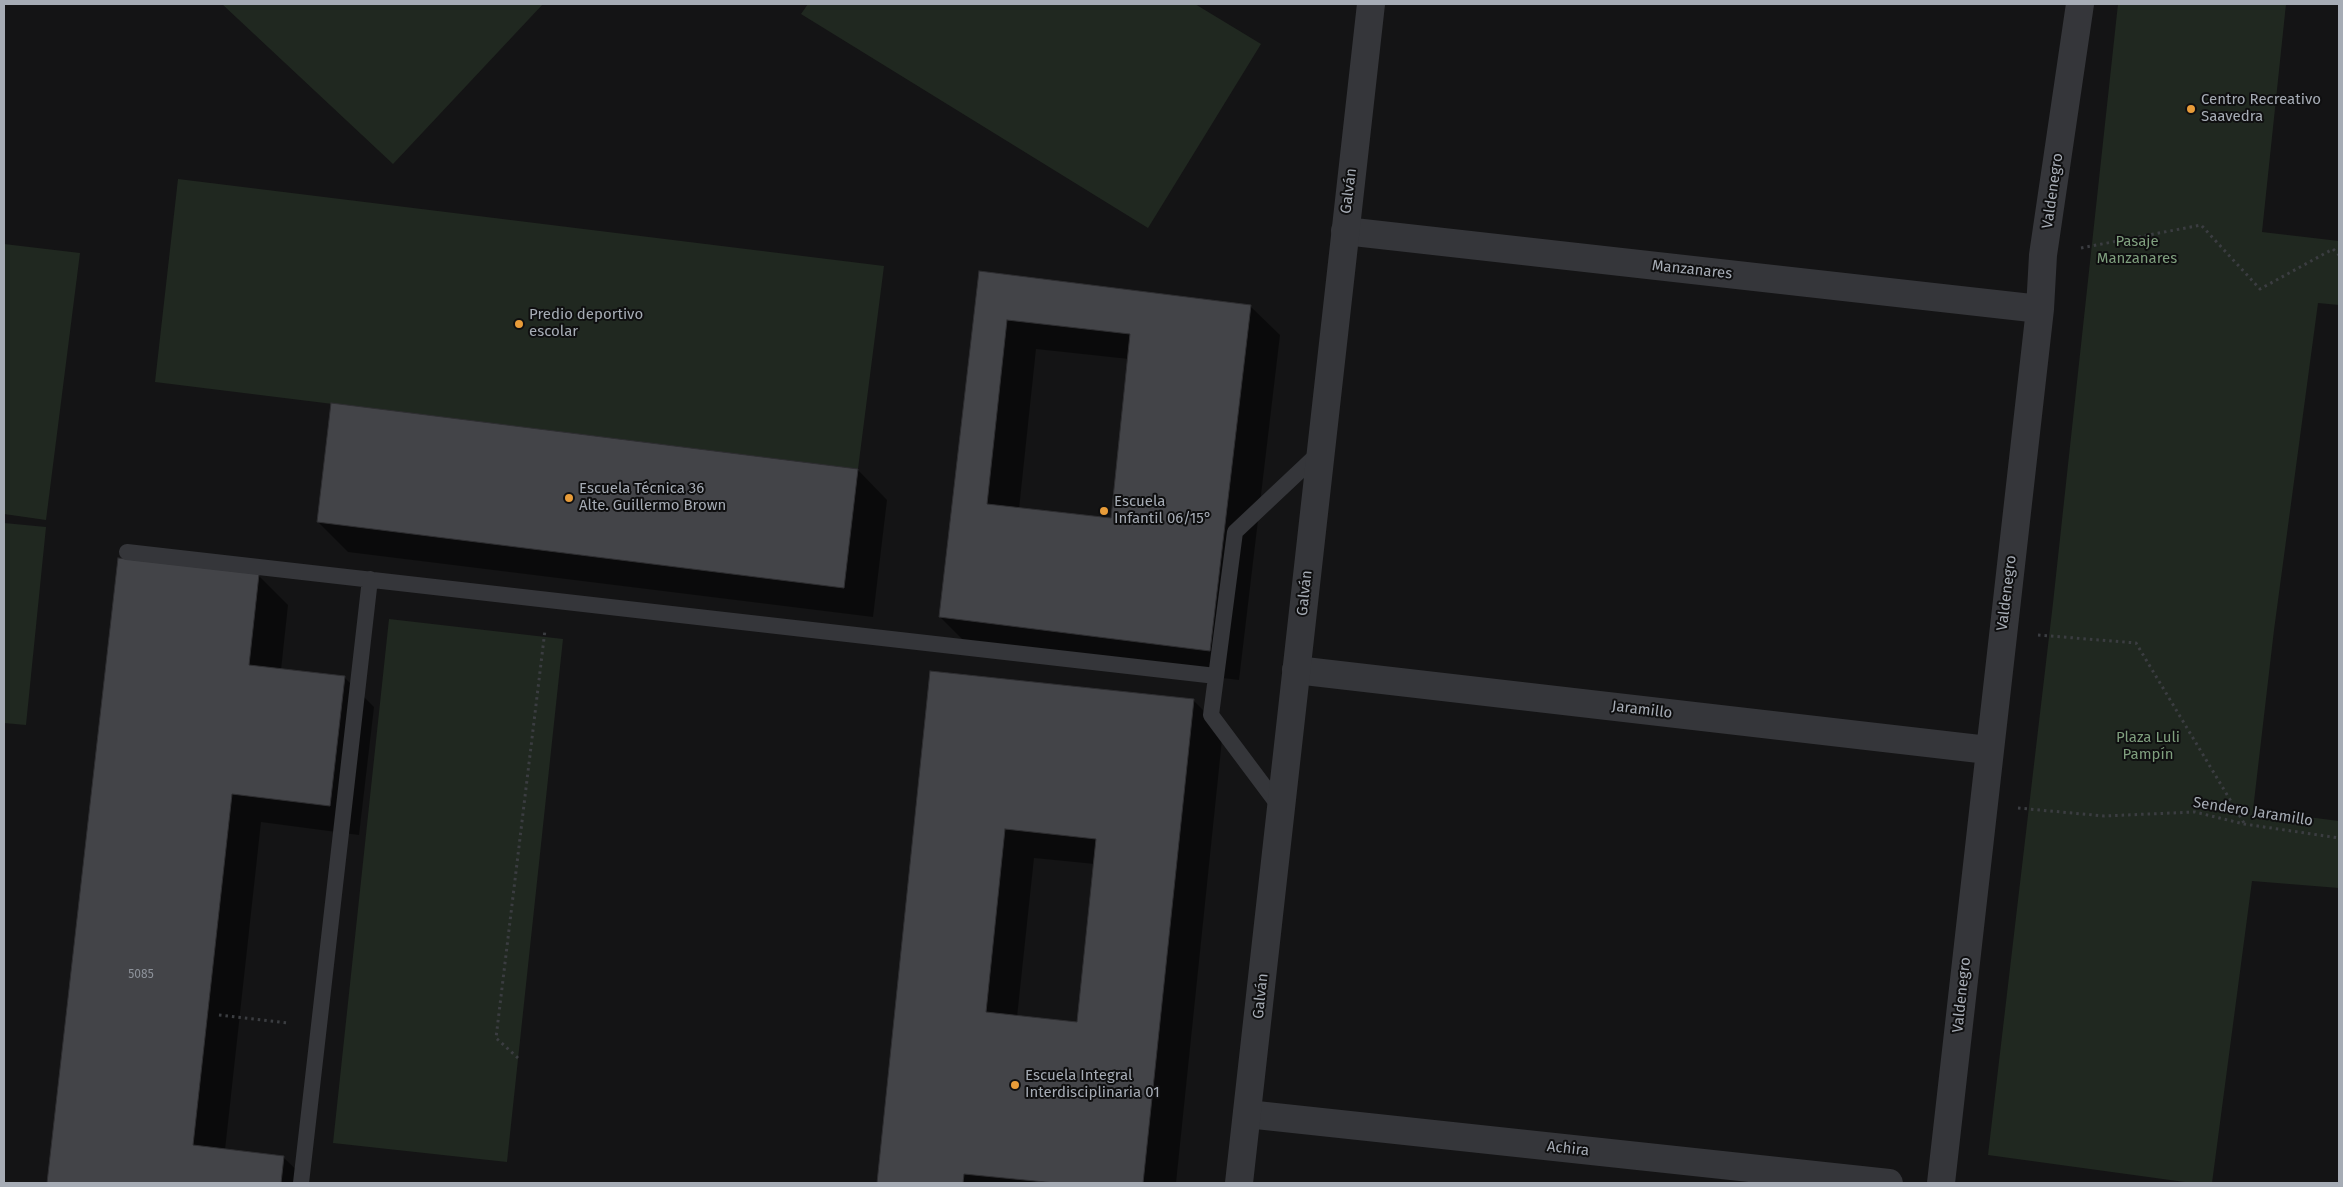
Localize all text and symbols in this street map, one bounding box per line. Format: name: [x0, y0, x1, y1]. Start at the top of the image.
place label: Centro Recreativo Saavedra: [2201, 91, 2321, 126]
marker: Centro Recreativo Saavedra: [2185, 103, 2197, 115]
street label: Valdenegro: [2039, 152, 2067, 230]
street label: Galván: [1337, 167, 1361, 215]
park label: Pasaje Manzanares: [2097, 233, 2177, 268]
street label: Manzanares: [1651, 257, 1733, 283]
place label: Predio deportivo escolar: [529, 306, 643, 341]
marker: Predio deportivo escolar: [513, 318, 525, 330]
place label: Escuela Técnica 36 Alte. Guillermo Brown: [579, 480, 726, 515]
marker: Escuela Técnica 36 Alte. Guillermo Brown: [563, 492, 575, 504]
place label: Escuela Infantil 06/15°: [1114, 493, 1212, 528]
marker: Escuela Infantil 06/15°: [1098, 505, 1110, 517]
street label: Valdenegro: [1993, 554, 2021, 632]
street label: Galván: [1294, 569, 1316, 617]
street label: Jaramillo: [1611, 697, 1673, 723]
park label: Plaza Luli Pampín: [2116, 729, 2180, 764]
street label: Sendero Jaramillo: [2192, 794, 2314, 830]
street label: Valdenegro: [1949, 956, 1975, 1034]
house number: 5085: [128, 968, 154, 982]
street label: Galván: [1250, 972, 1272, 1020]
place label: Escuela Integral Interdisciplinaria 01: [1025, 1067, 1160, 1102]
marker: Escuela Integral Interdisciplinaria 01: [1009, 1079, 1021, 1091]
street label: Achira: [1546, 1138, 1590, 1160]

